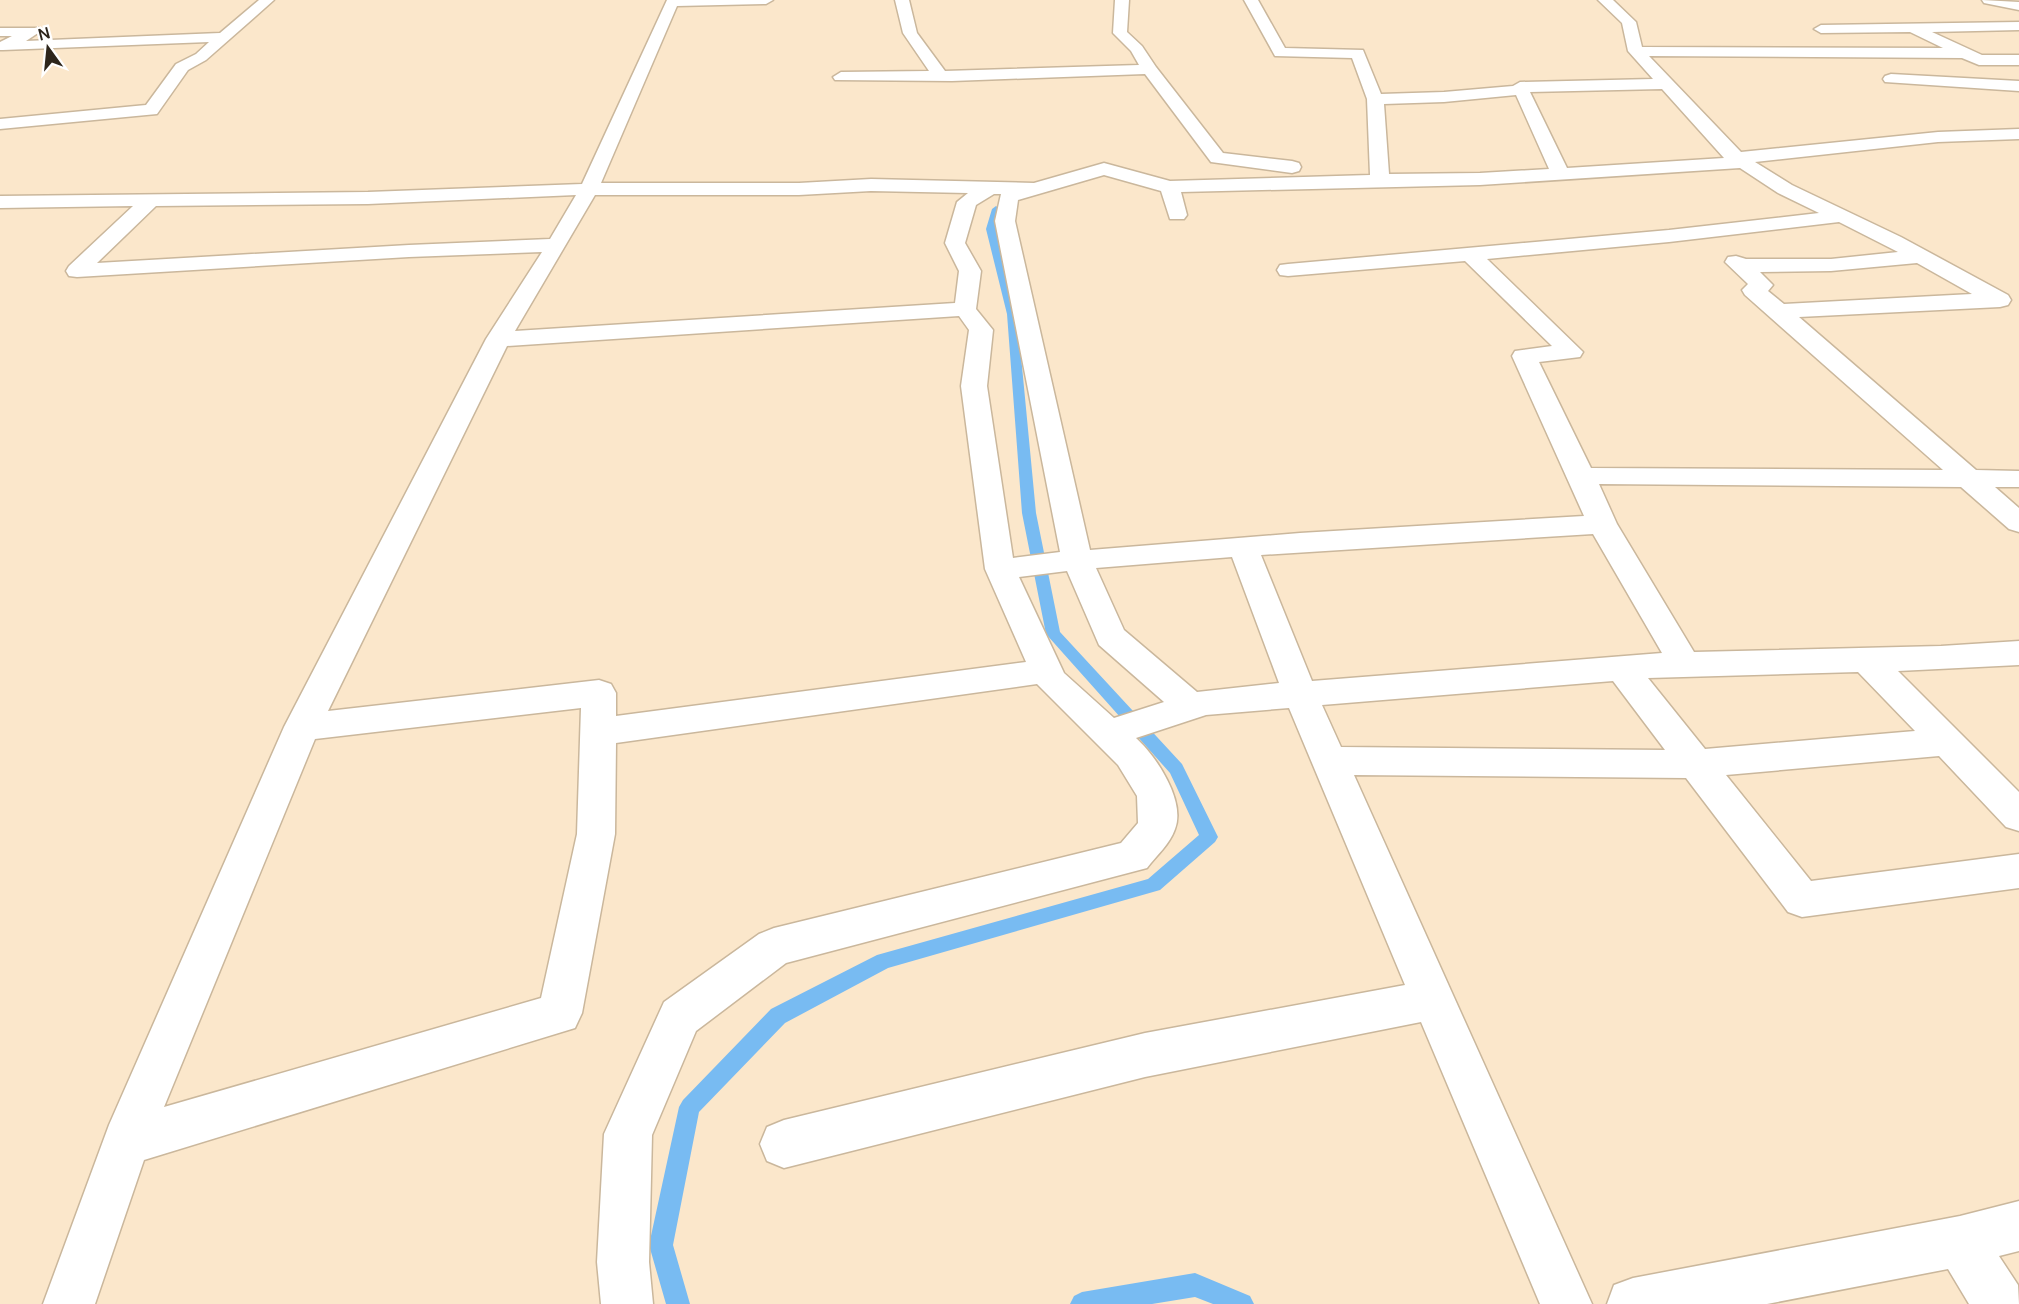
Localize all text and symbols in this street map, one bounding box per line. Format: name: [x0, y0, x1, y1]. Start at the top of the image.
north arrow: [18, 18, 78, 78]
text: N: [36, 21, 53, 46]

